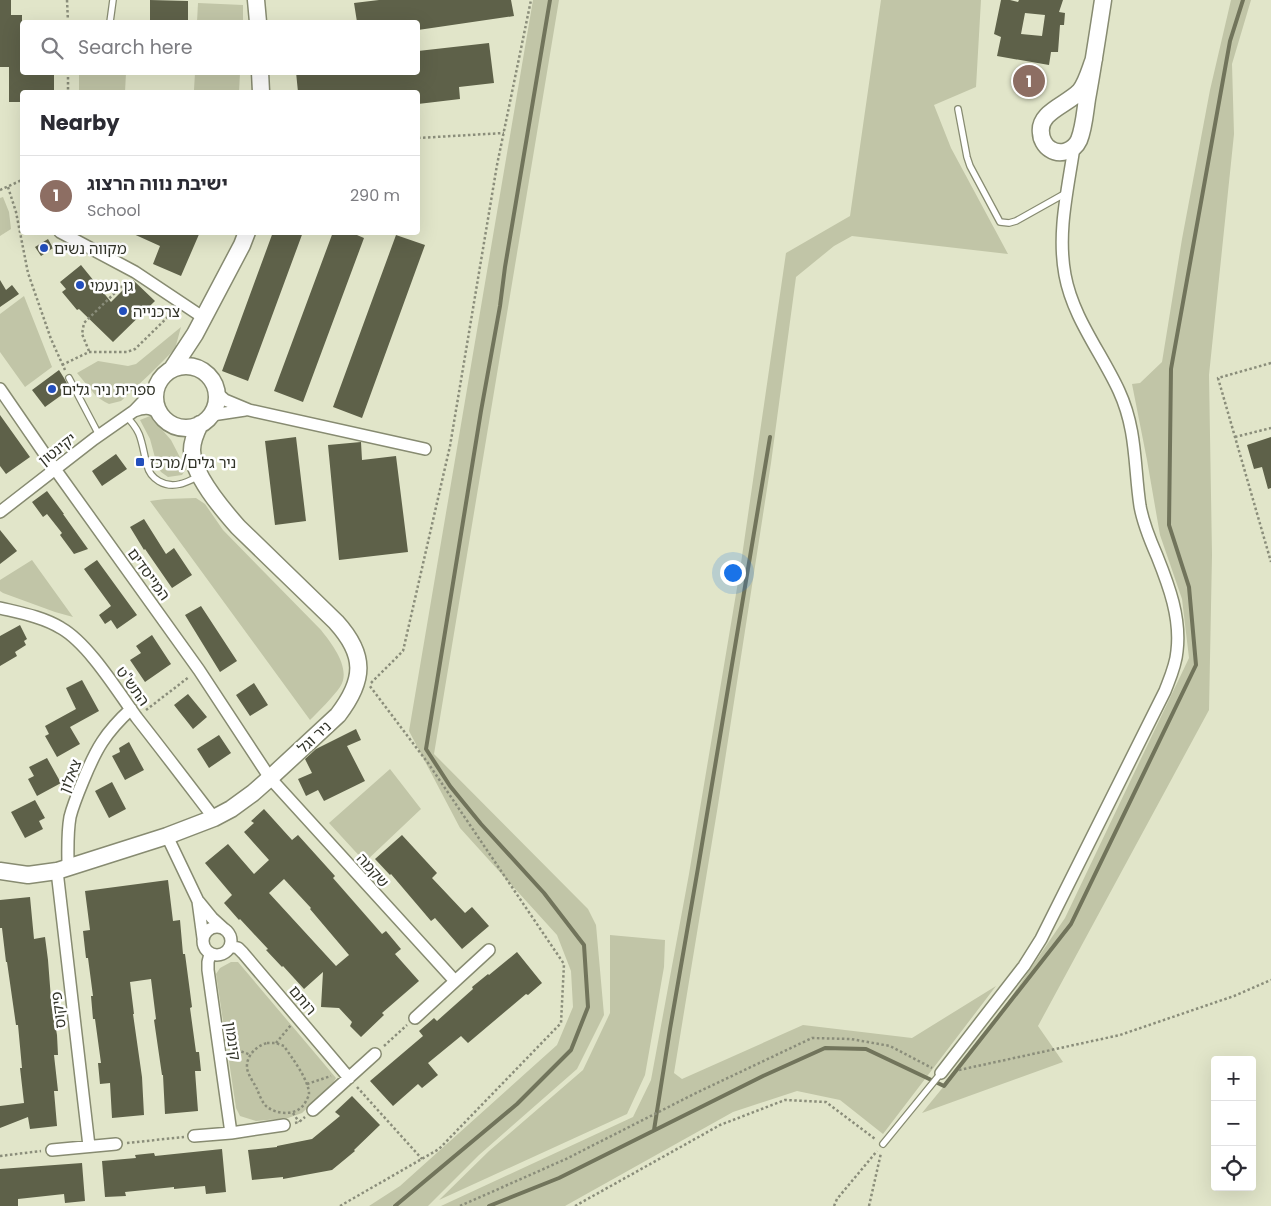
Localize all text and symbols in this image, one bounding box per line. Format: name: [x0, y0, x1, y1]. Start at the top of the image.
search box: [20, 20, 420, 75]
icon: search: [38, 34, 66, 62]
text: Search here: [78, 34, 192, 61]
pin: 1: [1013, 62, 1045, 100]
text: Nearby: [40, 108, 120, 137]
text: ישיבת נווה הרצוג: [87, 170, 228, 197]
text: 1: [53, 184, 59, 207]
text: 290 m: [350, 184, 400, 207]
text: School: [87, 199, 141, 222]
place label: מקווה נשים: [54, 238, 127, 259]
marker: מקווה נשים: [38, 242, 50, 254]
place label: גן נעמי: [90, 275, 134, 296]
marker: גן נעמי: [74, 279, 86, 291]
place label: צרכנייה: [133, 301, 180, 322]
marker: צרכנייה: [117, 305, 129, 317]
place label: ספרית ניר גלים: [62, 379, 156, 400]
marker: ספרית ניר גלים: [46, 383, 58, 395]
street label: יקינטון: [34, 428, 80, 470]
place label: ניר גלים/מרכז: [150, 452, 236, 473]
marker: ניר גלים/מרכז: [134, 456, 146, 468]
street label: המייסדים: [123, 544, 175, 604]
your location: [720, 560, 746, 586]
street label: התש"ט: [112, 662, 154, 710]
street label: ניר וגל: [293, 716, 335, 758]
street label: צאלון: [54, 756, 86, 796]
street label: שקמה: [352, 848, 394, 892]
street label: רותם: [284, 981, 322, 1019]
street label: פיקוס: [45, 990, 71, 1030]
street label: קינמון: [220, 1020, 246, 1062]
map controls: [1211, 1056, 1256, 1191]
button: +: [1211, 1056, 1256, 1101]
button: −: [1211, 1101, 1256, 1146]
button: locate: [1211, 1146, 1256, 1191]

